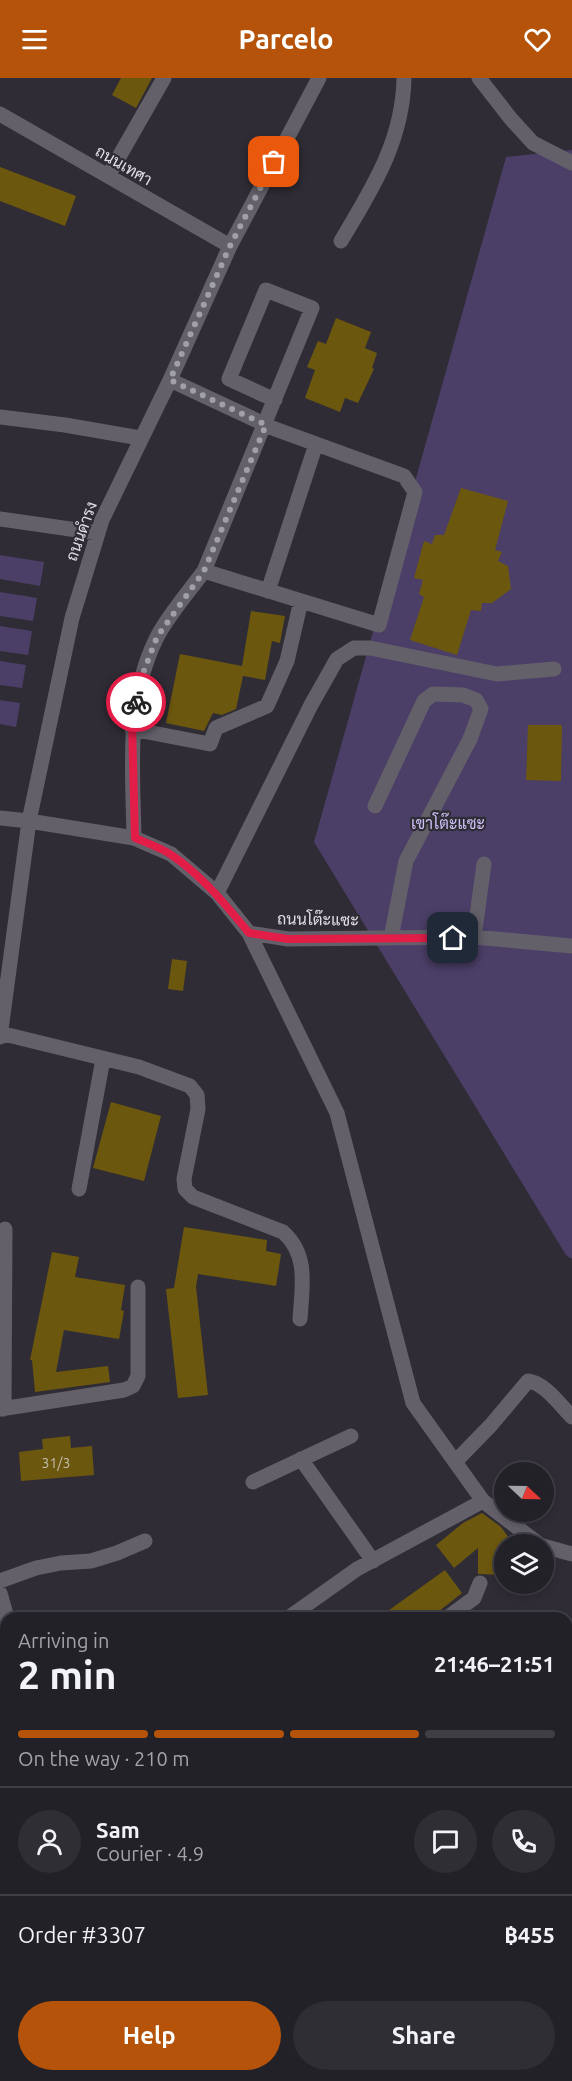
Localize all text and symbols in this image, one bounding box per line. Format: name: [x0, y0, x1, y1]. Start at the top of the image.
icon: menu: [18, 23, 51, 56]
icon: heart: [521, 23, 554, 56]
text: Parcelo: [239, 24, 333, 54]
pin: [248, 136, 299, 187]
street label: ถนนเทศา: [92, 142, 156, 188]
icon: bag: [257, 145, 290, 178]
street label: ถนนดำรง: [62, 499, 100, 563]
courier: [106, 672, 166, 732]
icon: bike: [120, 686, 153, 719]
park label: เขาโต๊ะแซะ: [411, 812, 485, 832]
street label: ถนนโต๊ะแซะ: [277, 907, 359, 929]
pin: [427, 912, 478, 963]
icon: home: [436, 921, 469, 954]
house number: 31/3: [42, 1455, 70, 1471]
north arrow: [494, 1462, 554, 1522]
map controls: [494, 1462, 554, 1594]
button: layers: [494, 1534, 554, 1594]
text: Arriving in: [18, 1629, 109, 1652]
text: 21:46–21:51: [434, 1651, 555, 1676]
text: 2 min: [18, 1653, 117, 1696]
text: On the way · 210 m: [18, 1747, 190, 1770]
button: person: [18, 1810, 81, 1873]
button: chat: [414, 1810, 477, 1873]
button: phone: [492, 1810, 555, 1873]
text: Sam: [96, 1817, 140, 1842]
text: Courier · 4.9: [96, 1842, 204, 1865]
text: Order #3307: [18, 1922, 146, 1947]
text: ฿455: [505, 1922, 555, 1947]
button: Help: [18, 2001, 281, 2070]
button: Share: [293, 2001, 555, 2070]

